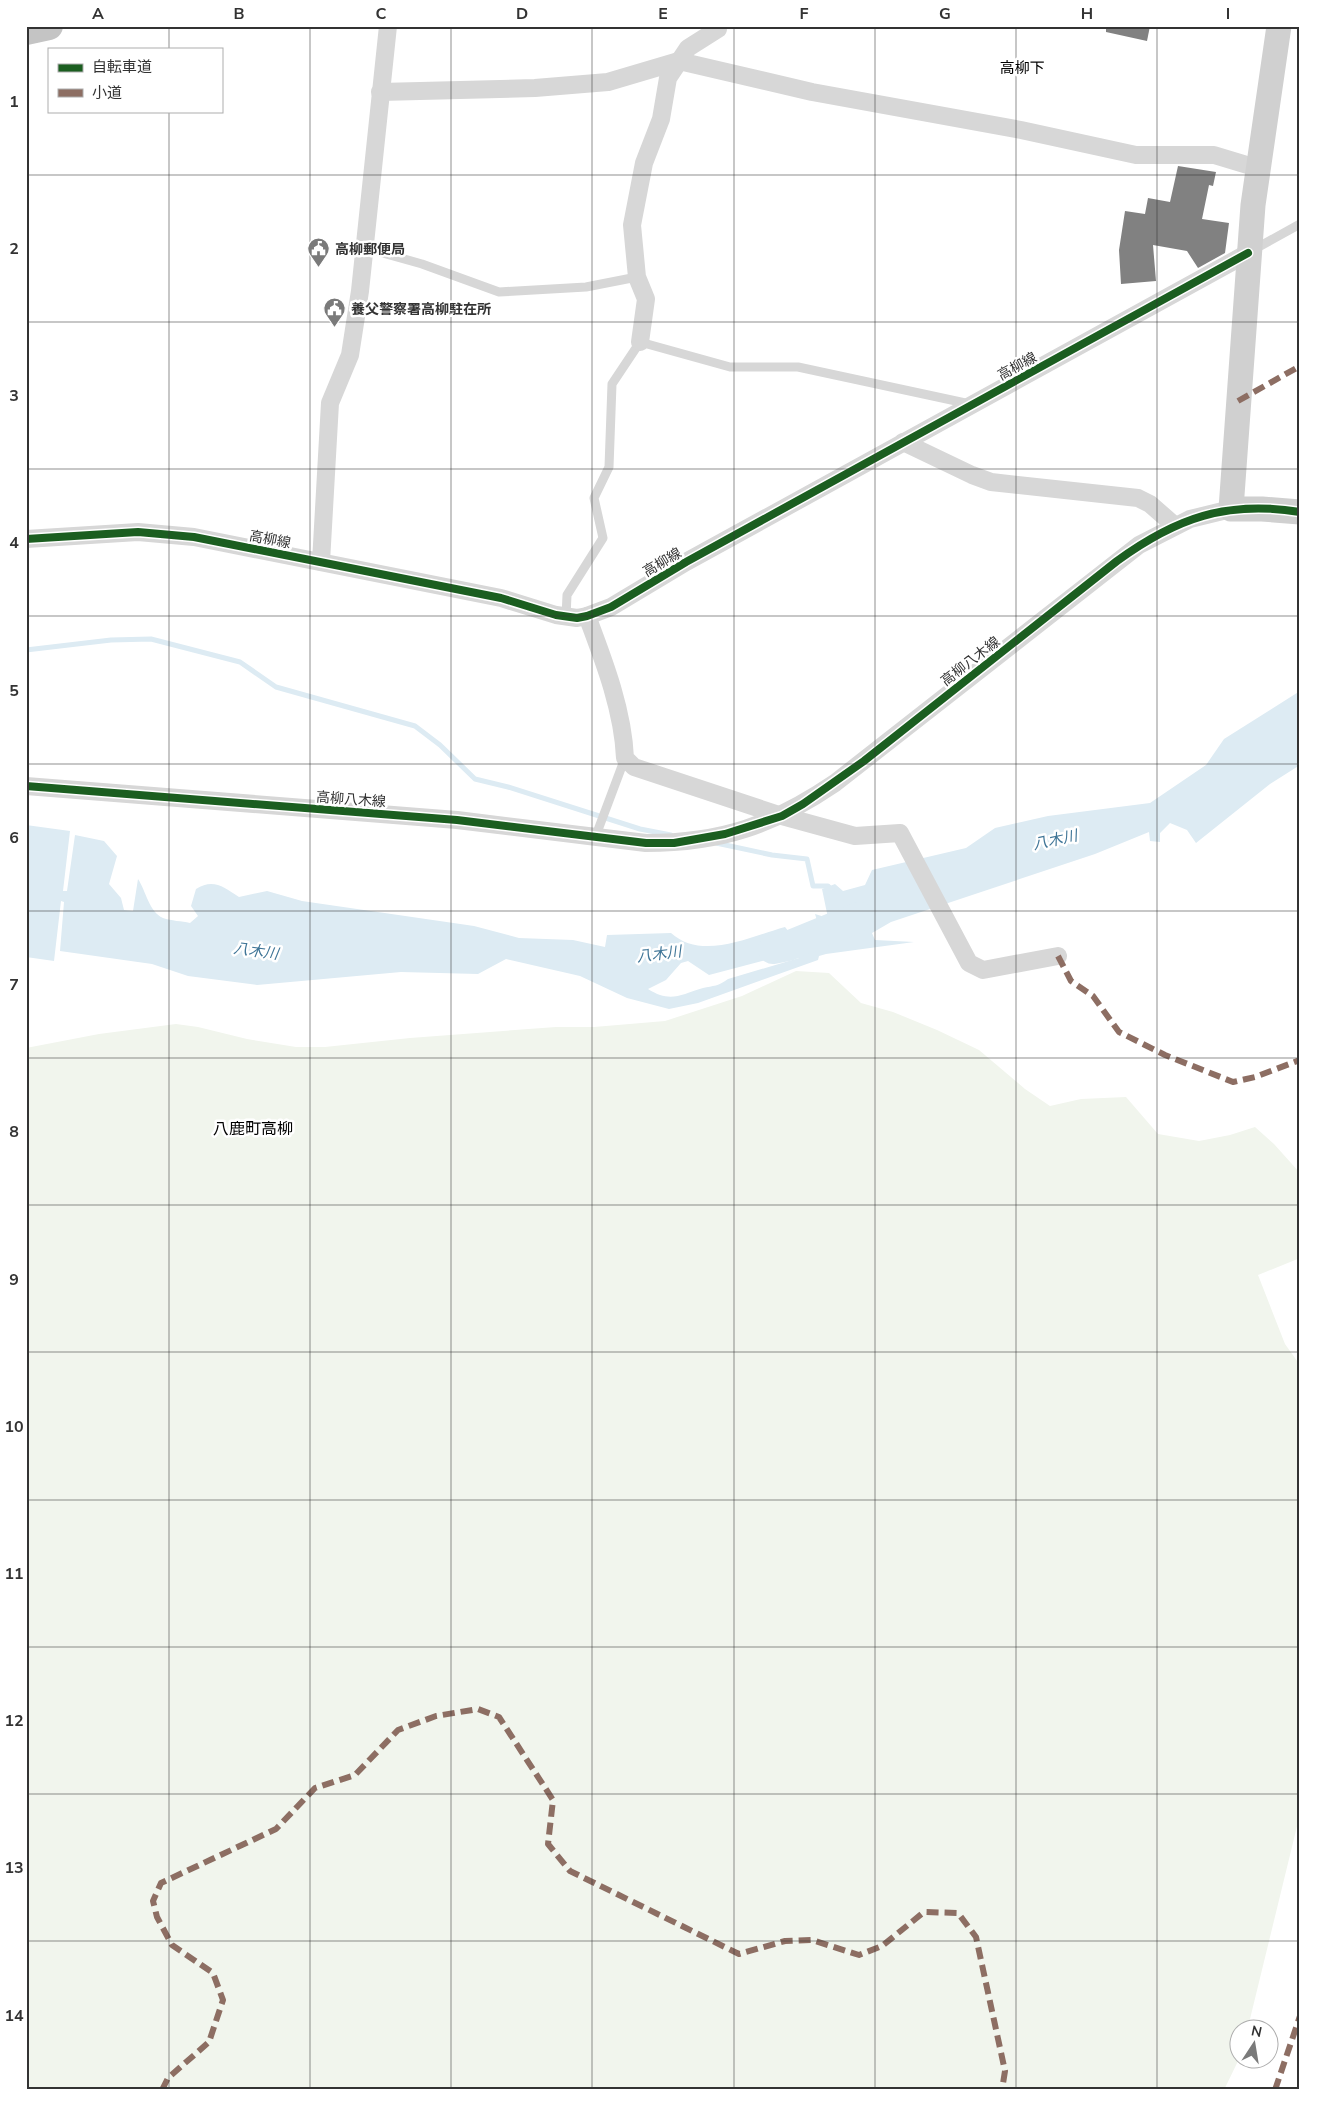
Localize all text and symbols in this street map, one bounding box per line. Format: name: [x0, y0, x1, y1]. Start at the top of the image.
text: A: [92, 3, 104, 25]
text: B: [233, 3, 245, 25]
text: C: [376, 3, 387, 25]
text: D: [516, 3, 528, 25]
text: E: [658, 3, 668, 25]
text: F: [800, 3, 809, 25]
text: G: [939, 3, 951, 25]
text: H: [1081, 3, 1093, 25]
text: I: [1226, 3, 1230, 25]
legend: [48, 48, 222, 112]
text: 自転車道: [92, 57, 152, 77]
district label: 高柳下: [999, 58, 1045, 78]
text: 小道: [92, 83, 122, 103]
text: 1: [9, 91, 19, 113]
public building icon: 高柳郵便局: [307, 237, 331, 268]
text: 2: [9, 238, 19, 260]
place label: 高柳郵便局: [335, 240, 405, 259]
public building icon: 養父警察署高柳駐在所: [323, 297, 347, 328]
place label: 養父警察署高柳駐在所: [351, 300, 491, 319]
street label: 高柳線: [994, 348, 1040, 385]
text: 3: [9, 385, 19, 407]
street label: 高柳線: [247, 526, 292, 553]
text: 4: [9, 532, 19, 554]
street label: 高柳線: [639, 543, 685, 581]
street label: 高柳八木線: [937, 632, 1004, 690]
text: 5: [9, 680, 19, 702]
street label: 高柳八木線: [315, 788, 387, 811]
water label: 八木川: [1031, 825, 1081, 854]
text: 6: [9, 827, 19, 849]
water label: 八木川: [232, 938, 282, 964]
water label: 八木川: [635, 941, 685, 967]
text: 7: [9, 974, 19, 996]
district label: 八鹿町高柳: [213, 1118, 293, 1140]
text: 8: [9, 1121, 19, 1143]
text: 9: [9, 1269, 19, 1291]
text: 10: [4, 1416, 24, 1438]
text: 11: [4, 1563, 24, 1585]
text: 12: [4, 1710, 24, 1732]
text: 13: [4, 1857, 24, 1879]
text: 14: [4, 2005, 24, 2027]
north arrow: [1228, 2018, 1278, 2068]
text: N: [1249, 2021, 1264, 2042]

